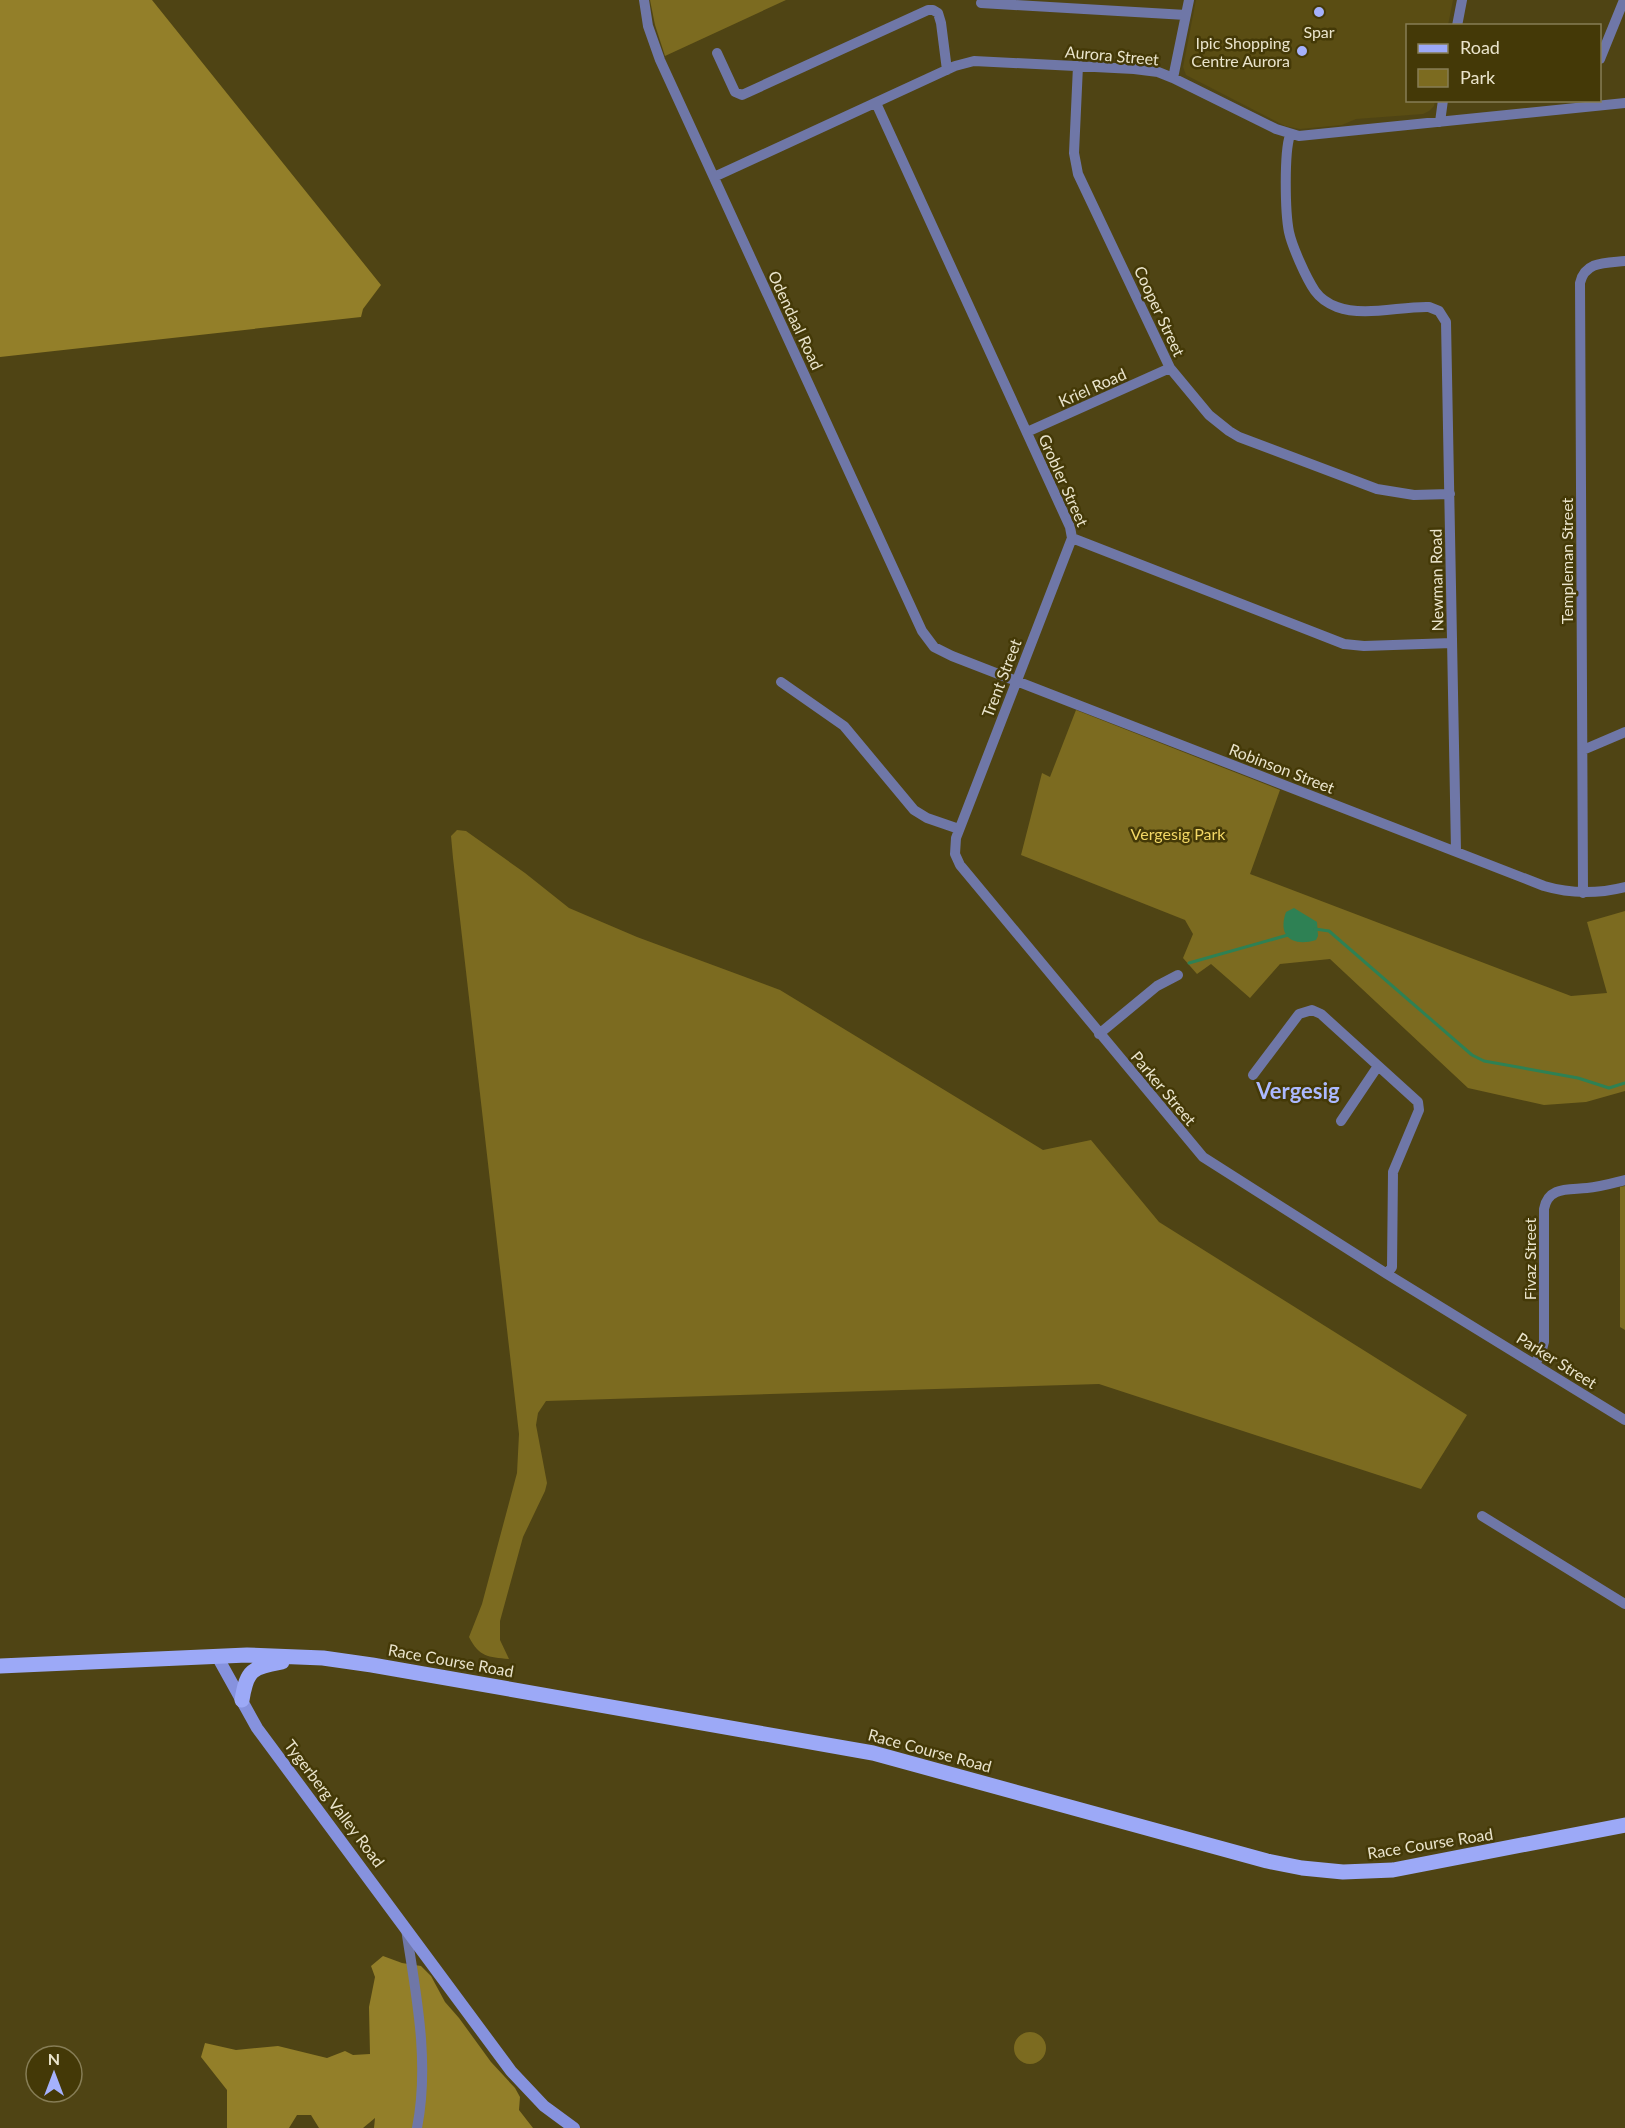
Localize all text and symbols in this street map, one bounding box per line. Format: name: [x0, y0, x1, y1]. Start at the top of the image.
marker: Spar: [1312, 5, 1326, 19]
place label: Spar: [1303, 22, 1335, 41]
legend: [1406, 24, 1601, 102]
place label: Ipic Shopping Centre Aurora: [1191, 33, 1290, 70]
text: Road: [1460, 36, 1500, 58]
street label: Aurora Street: [1064, 41, 1160, 69]
marker: Ipic Shopping Centre Aurora: [1295, 44, 1309, 58]
text: Park: [1460, 66, 1496, 88]
street label: Cooper Street: [1131, 263, 1189, 360]
street label: Odendaal Road: [765, 267, 827, 373]
street label: Kriel Road: [1055, 364, 1129, 410]
street label: Grobler Street: [1035, 431, 1093, 529]
street label: Templeman Street: [1557, 497, 1576, 624]
street label: Newman Road: [1426, 529, 1446, 631]
street label: Trent Street: [977, 636, 1025, 720]
street label: Robinson Street: [1227, 739, 1338, 797]
park label: Vergesig Park: [1131, 824, 1226, 843]
street label: Parker Street: [1127, 1047, 1201, 1129]
district label: Vergesig: [1255, 1077, 1340, 1104]
street label: Fivaz Street: [1520, 1218, 1539, 1300]
street label: Parker Street: [1513, 1328, 1601, 1392]
street label: Race Course Road: [387, 1640, 515, 1680]
street label: Race Course Road: [866, 1724, 994, 1776]
street label: Tygerberg Valley Road: [281, 1736, 389, 1870]
street label: Race Course Road: [1366, 1824, 1494, 1862]
north arrow: [24, 2044, 84, 2104]
text: N: [48, 2049, 60, 2068]

